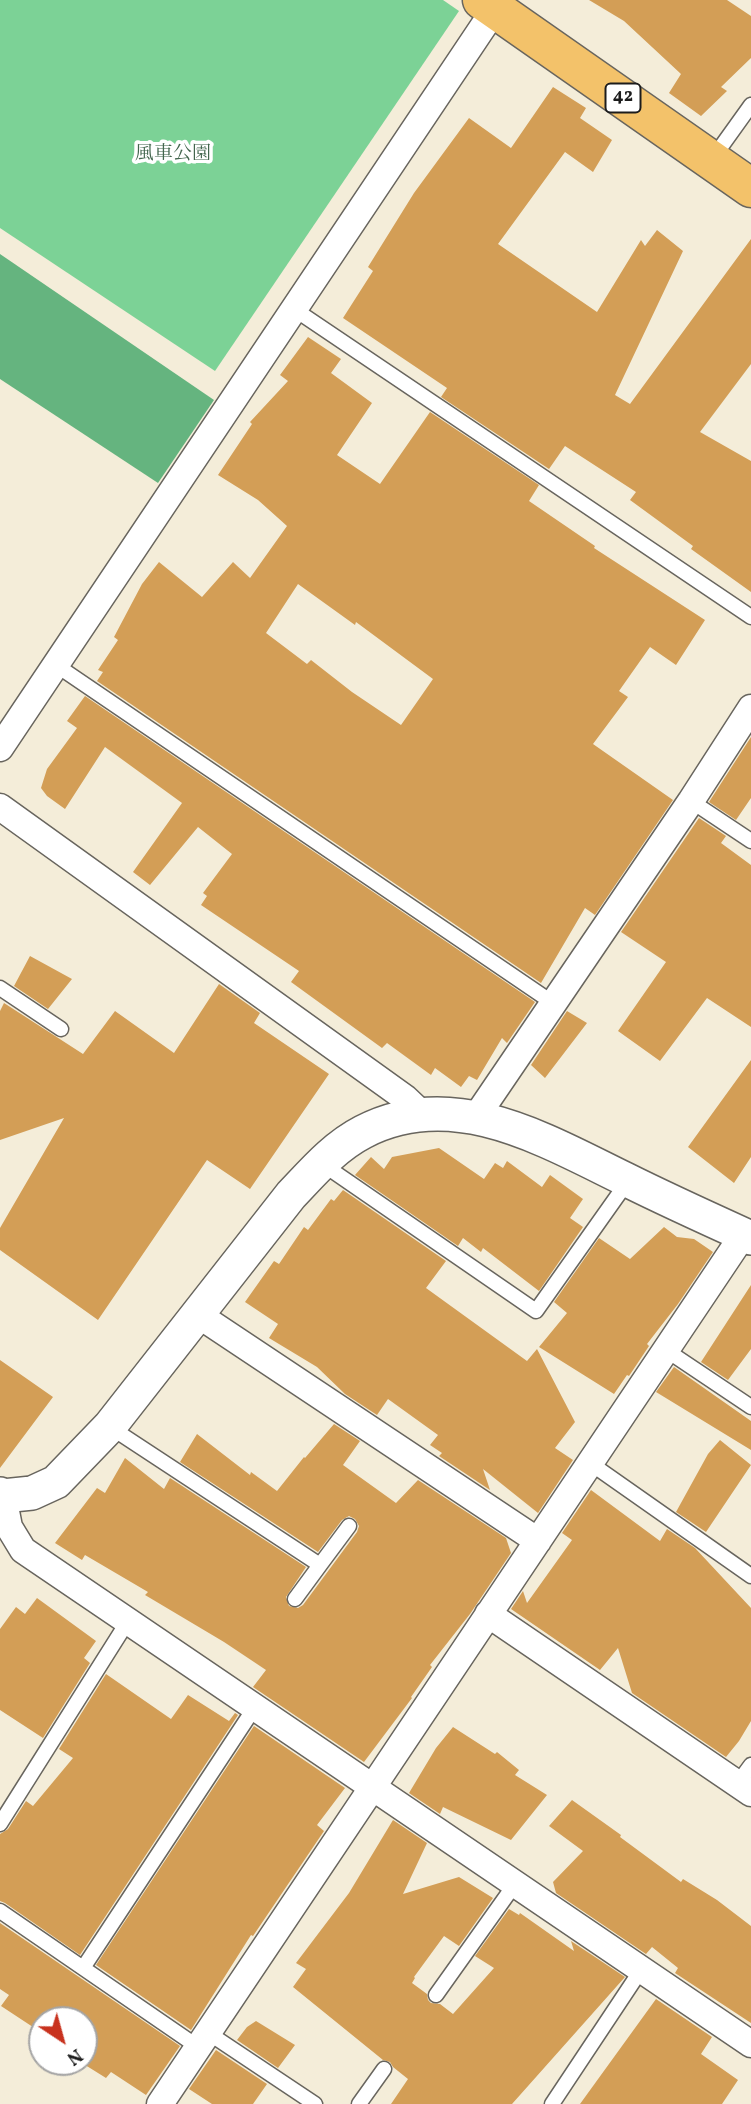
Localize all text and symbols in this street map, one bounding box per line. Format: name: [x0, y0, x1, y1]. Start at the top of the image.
road number: 42: [606, 84, 640, 113]
park label: 風車公園: [135, 145, 211, 167]
north arrow: [28, 2006, 98, 2076]
text: N: [61, 2042, 87, 2071]

